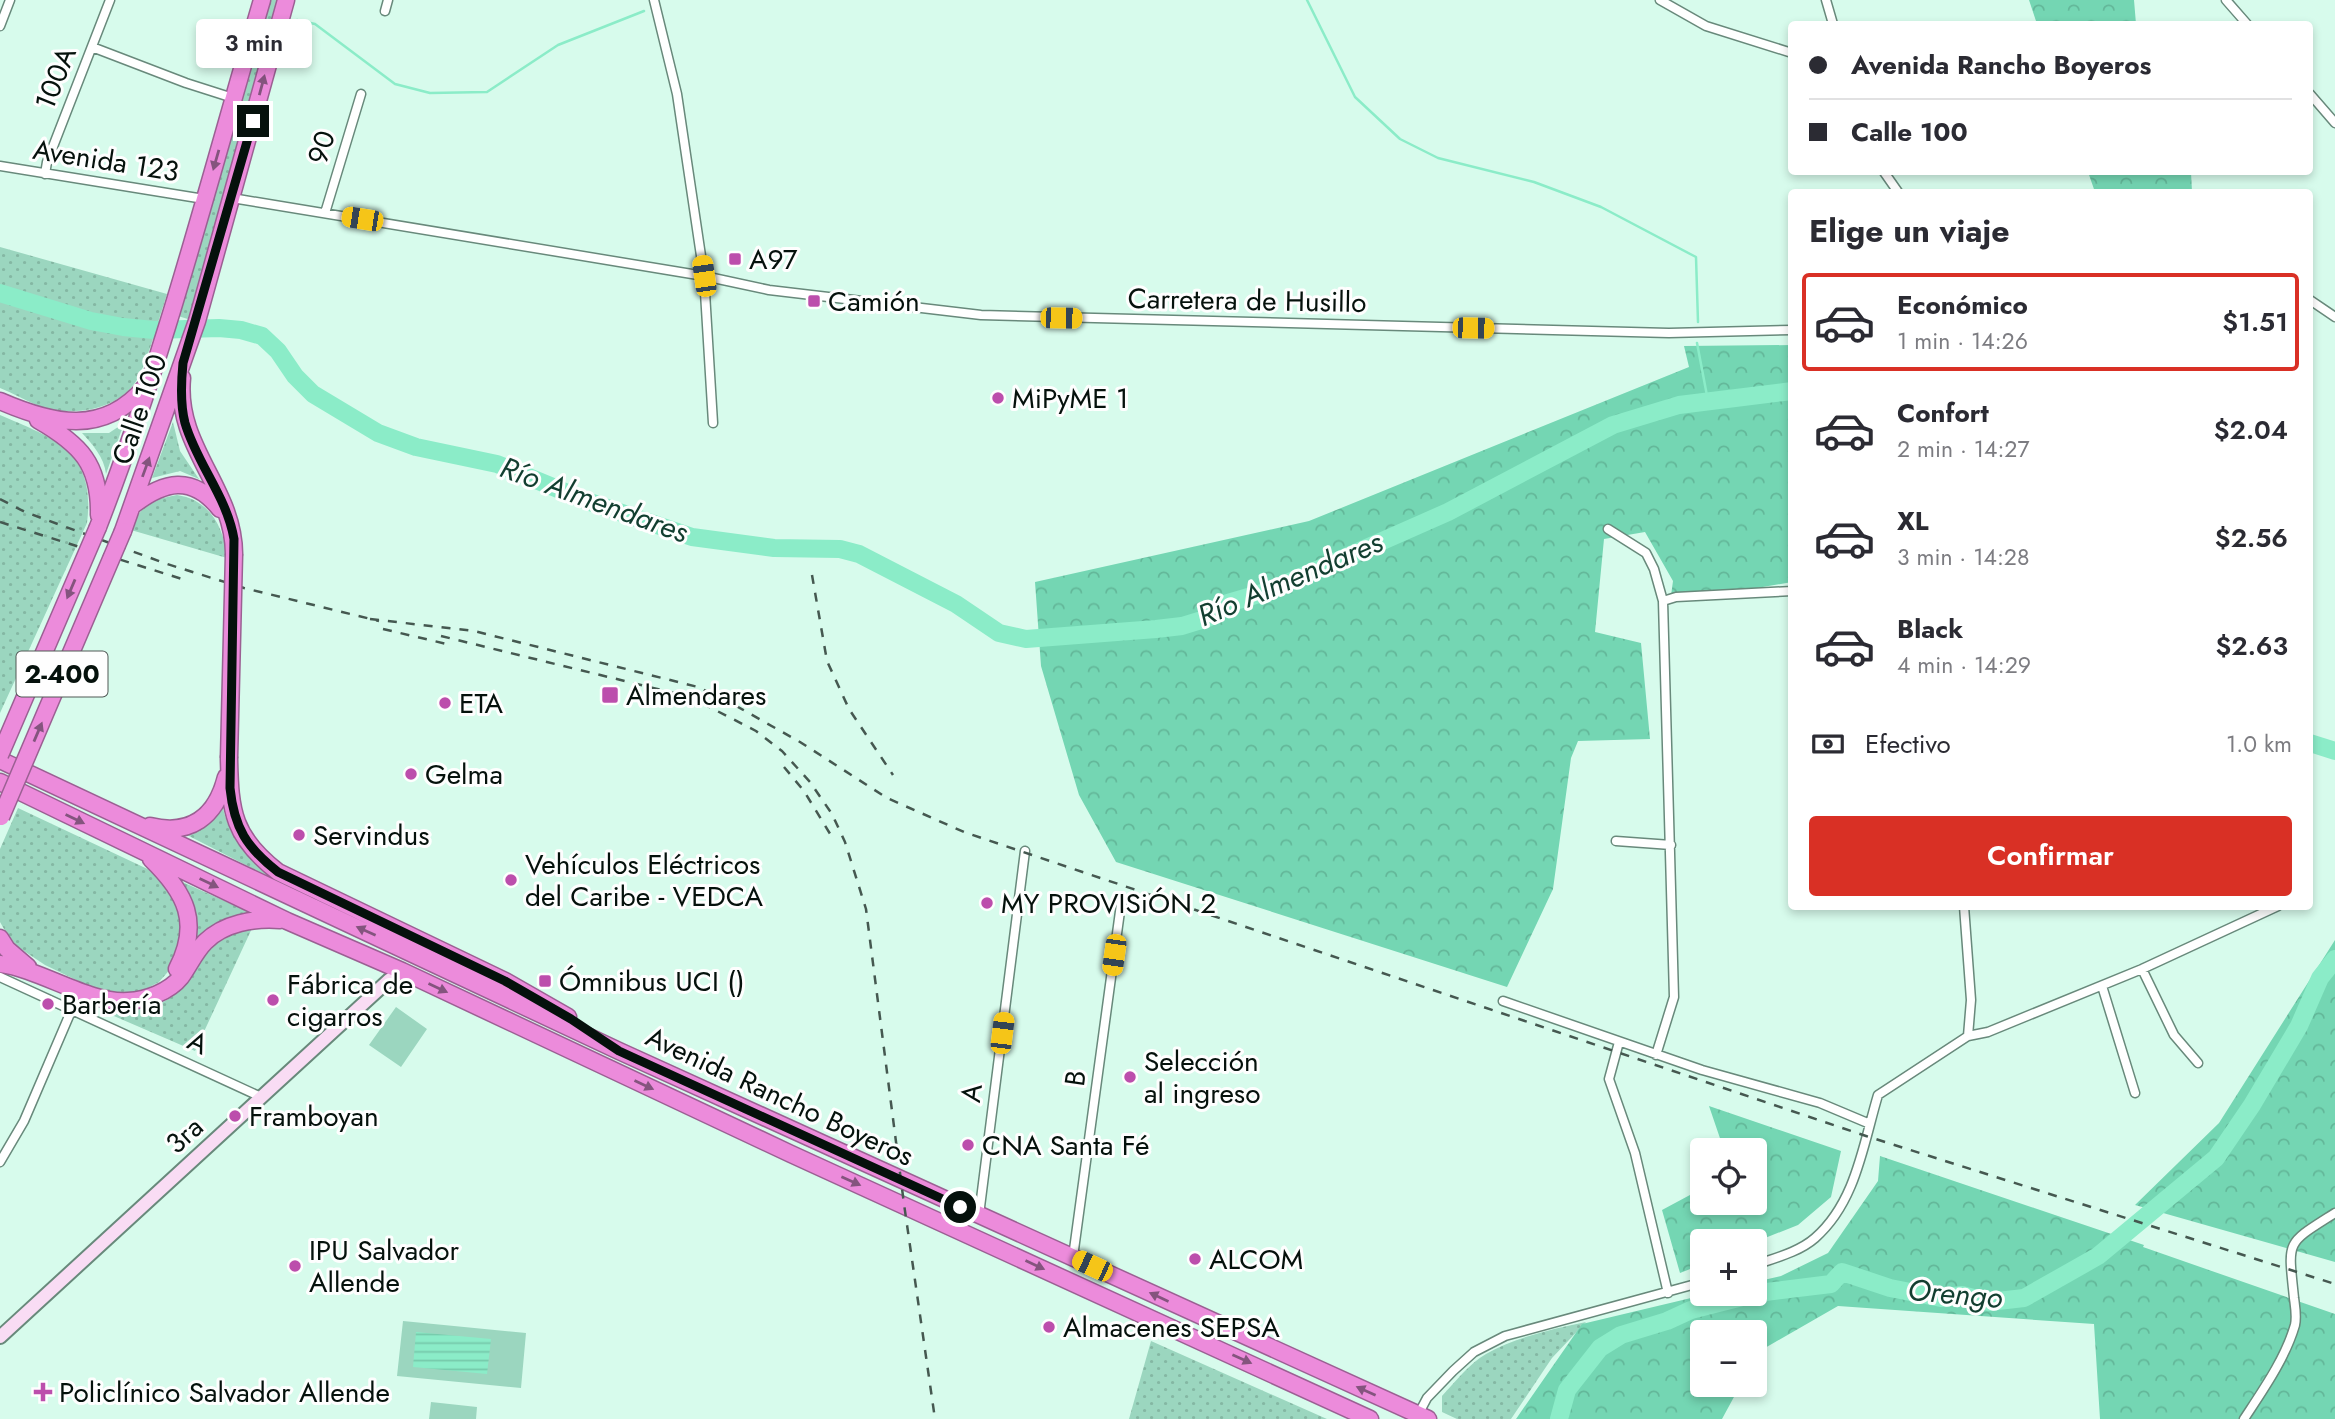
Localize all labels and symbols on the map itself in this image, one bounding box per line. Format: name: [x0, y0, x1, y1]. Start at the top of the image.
callout: 3 min: [195, 19, 311, 68]
street label: 100A: [24, 40, 87, 116]
one-way arrow: [258, 74, 268, 95]
route end: [237, 105, 269, 137]
street label: 90: [297, 125, 346, 169]
street label: Avenida 123: [30, 129, 182, 192]
one-way arrow: [210, 150, 220, 171]
car: [340, 205, 385, 233]
place label: A97: [749, 239, 798, 280]
marker: A97: [727, 251, 743, 267]
car: [691, 254, 718, 298]
street label: Carretera de Husillo: [1127, 278, 1367, 323]
place label: Camión: [828, 281, 920, 322]
marker: Camión: [806, 293, 822, 309]
car: [1040, 307, 1083, 329]
car: [1452, 317, 1495, 339]
street label: Calle 100: [101, 348, 178, 470]
place label: MiPyME 1: [1012, 378, 1129, 419]
marker: MiPyME 1: [990, 390, 1006, 406]
water label: Río Almendares: [494, 446, 694, 554]
one-way arrow: [141, 457, 152, 478]
water label: Río Almendares: [1191, 520, 1389, 637]
one-way arrow: [65, 579, 76, 600]
road number: 2-400: [17, 652, 108, 696]
place label: Almendares: [626, 675, 766, 716]
place label: ETA: [459, 683, 504, 724]
marker: Almendares: [600, 685, 620, 705]
marker: ETA: [437, 695, 453, 711]
one-way arrow: [32, 721, 43, 742]
place label: Gelma: [425, 754, 503, 795]
marker: Gelma: [403, 766, 419, 782]
one-way arrow: [65, 813, 85, 824]
place label: Servindus: [313, 815, 429, 856]
marker: Servindus: [291, 827, 307, 843]
place label: Vehículos Eléctricos del Caribe - VEDCA: [525, 844, 763, 917]
marker: Vehículos Eléctricos del Caribe - VEDCA: [503, 872, 519, 888]
one-way arrow: [199, 878, 219, 889]
place label: MY PROVISiÓN 2: [1001, 883, 1216, 924]
marker: MY PROVISiÓN 2: [979, 895, 995, 911]
one-way arrow: [355, 925, 376, 936]
car: [1101, 933, 1128, 977]
place label: Ómnibus UCI (): [559, 961, 745, 1002]
place label: Fábrica de cigarros: [287, 964, 413, 1037]
marker: Ómnibus UCI (): [537, 973, 553, 989]
one-way arrow: [428, 983, 448, 994]
place label: Barbería: [62, 984, 161, 1025]
marker: Fábrica de cigarros: [265, 992, 281, 1008]
marker: Barbería: [40, 996, 56, 1012]
car: [990, 1011, 1015, 1055]
street label: Avenida Rancho Boyeros: [639, 1016, 921, 1177]
street label: A: [181, 1020, 215, 1065]
place label: Selección al ingreso: [1144, 1041, 1260, 1114]
street label: B: [1054, 1067, 1097, 1089]
marker: Selección al ingreso: [1122, 1069, 1138, 1085]
one-way arrow: [634, 1079, 654, 1091]
street label: A: [950, 1081, 993, 1105]
place label: Framboyan: [249, 1096, 379, 1137]
street label: 3ra: [156, 1107, 212, 1163]
marker: Framboyan: [227, 1108, 243, 1124]
place label: CNA Santa Fé: [982, 1125, 1149, 1166]
marker: CNA Santa Fé: [960, 1137, 976, 1153]
one-way arrow: [840, 1176, 861, 1187]
route start: [944, 1191, 976, 1223]
place label: IPU Salvador Allende: [309, 1230, 459, 1303]
place label: ALCOM: [1209, 1239, 1303, 1280]
car: [1069, 1248, 1116, 1284]
marker: ALCOM: [1187, 1251, 1203, 1267]
marker: IPU Salvador Allende: [287, 1258, 303, 1274]
one-way arrow: [1024, 1260, 1045, 1271]
water label: Orengo: [1906, 1268, 2004, 1319]
one-way arrow: [1149, 1291, 1169, 1303]
place label: Almacenes SEPSA: [1063, 1307, 1280, 1348]
marker: Almacenes SEPSA: [1041, 1319, 1057, 1335]
one-way arrow: [1232, 1353, 1252, 1365]
place label: Policlínico Salvador Allende: [59, 1372, 390, 1413]
marker: Policlínico Salvador Allende: [33, 1382, 53, 1402]
one-way arrow: [1356, 1386, 1376, 1397]

